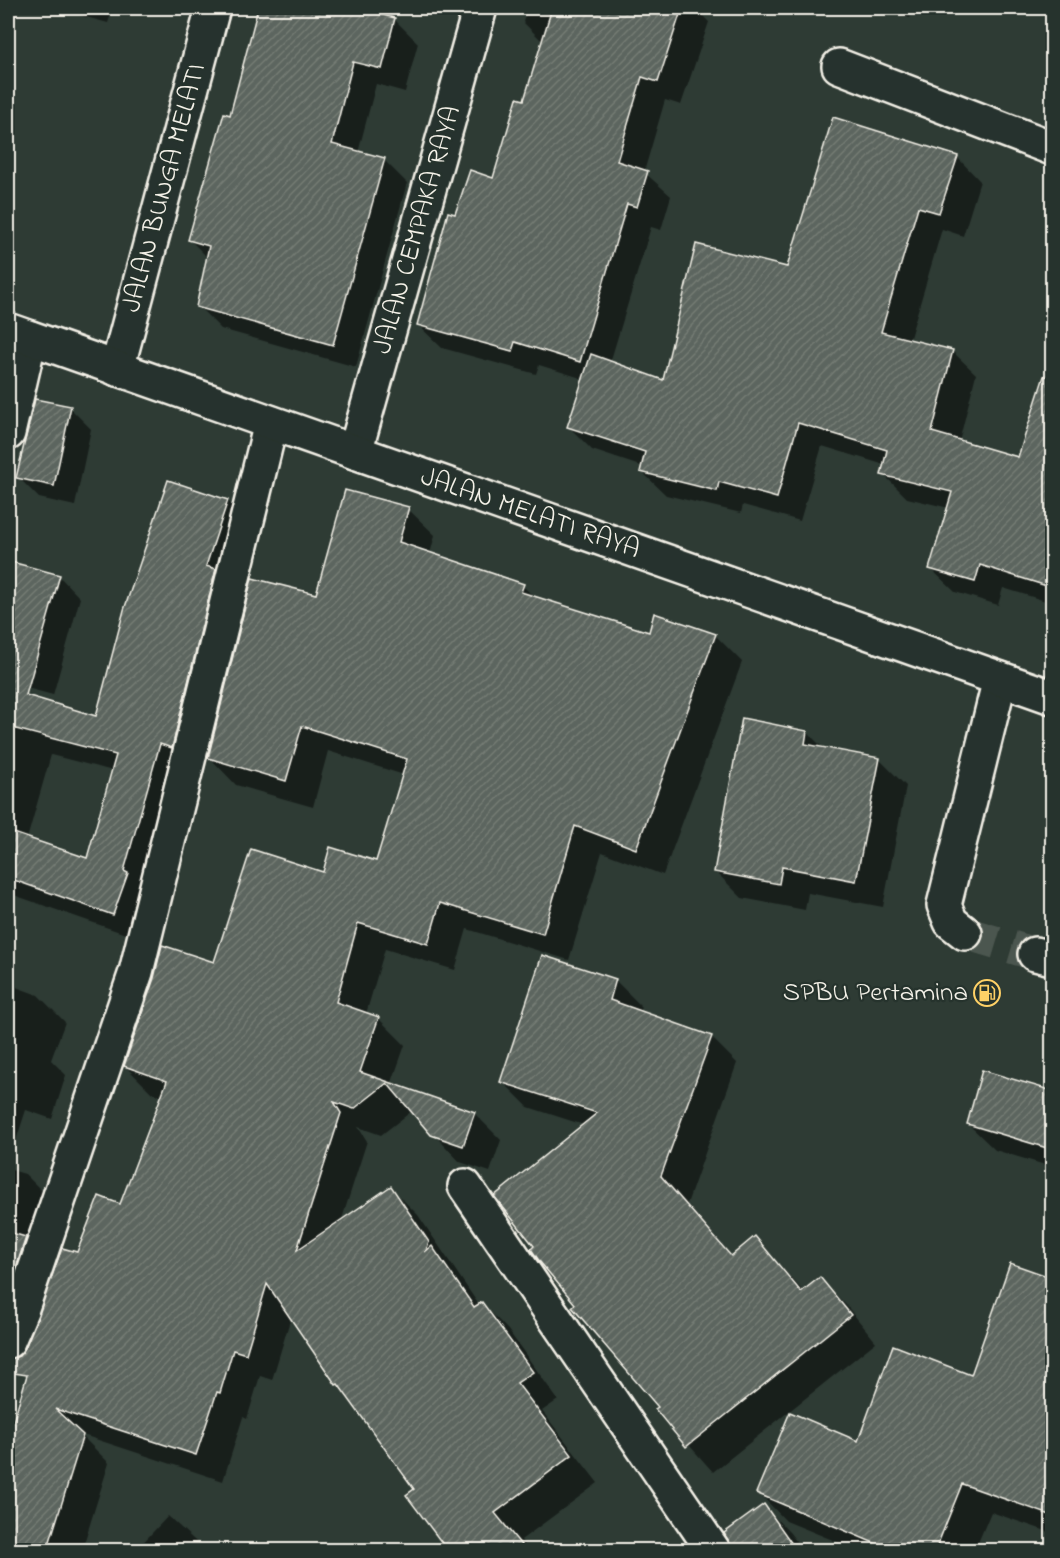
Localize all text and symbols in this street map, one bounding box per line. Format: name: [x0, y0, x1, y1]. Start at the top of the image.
street label: JALAN BUNGA MELATI: [113, 59, 217, 317]
street label: JALAN CEMPAKA RAYA: [364, 101, 472, 359]
street label: JALAN MELATI RAYA: [415, 458, 645, 570]
place label: SPBU Pertamina: [783, 974, 968, 1013]
fuel station icon: SPBU Pertamina: [972, 978, 1002, 1008]

